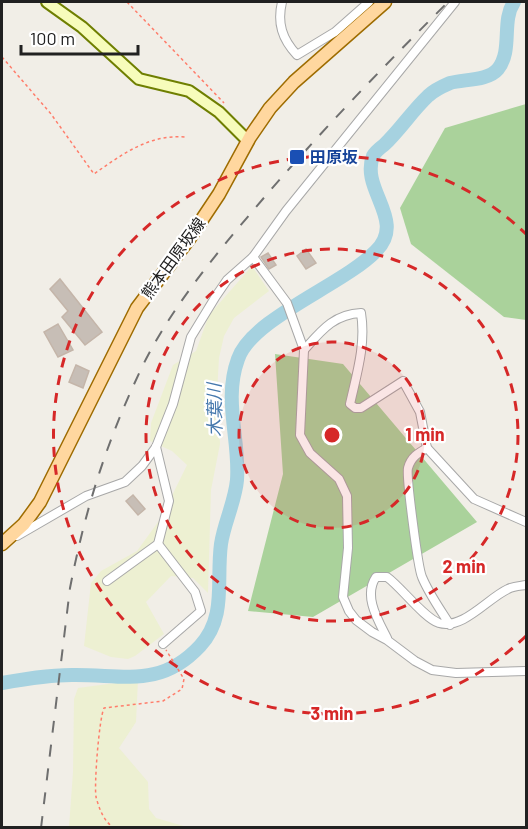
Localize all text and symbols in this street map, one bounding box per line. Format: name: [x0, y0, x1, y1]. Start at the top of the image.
scale bar: [21, 18, 138, 56]
text: 100 m: [30, 27, 75, 49]
place label: 田原坂: [310, 147, 358, 166]
marker: 田原坂: [288, 148, 306, 166]
street label: 熊本田原坂線: [137, 213, 208, 302]
water label: 木葉川: [202, 381, 225, 437]
text: 1 min: [405, 423, 445, 445]
centre of rings: [322, 425, 342, 445]
text: 2 min: [442, 555, 486, 577]
text: 3 min: [311, 702, 353, 724]

